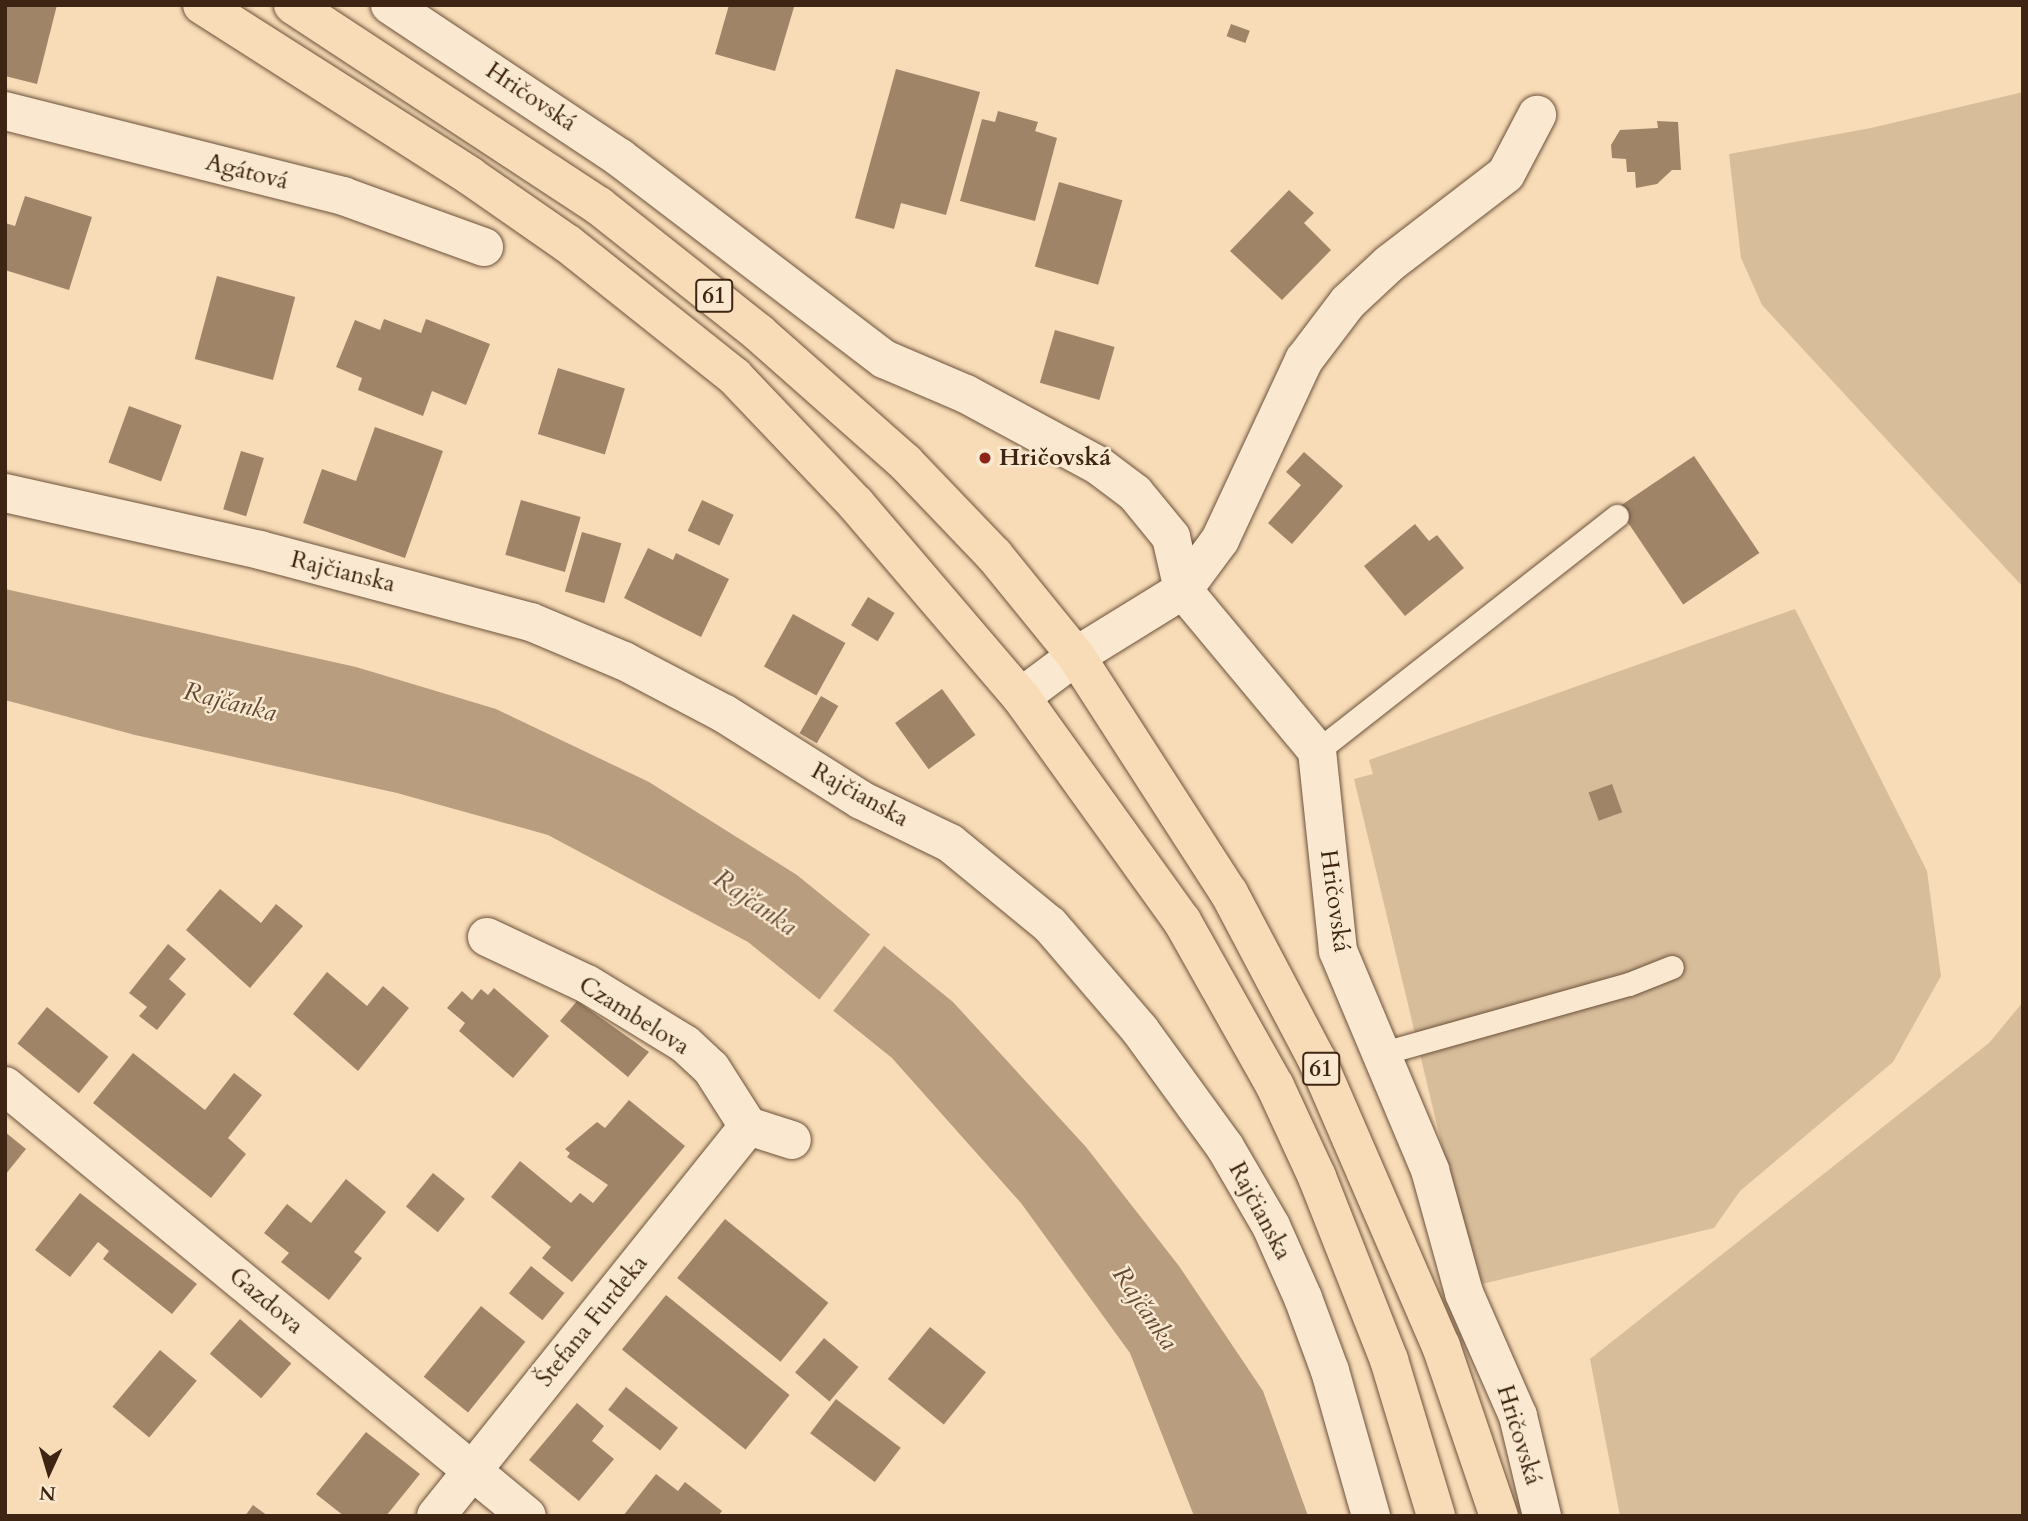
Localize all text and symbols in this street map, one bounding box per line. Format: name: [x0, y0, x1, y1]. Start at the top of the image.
street label: Hričovská: [480, 56, 582, 138]
street label: Agátová: [203, 148, 291, 196]
road number: 61: [695, 276, 733, 316]
place label: Hričovská: [999, 444, 1111, 472]
marker: Hričovská: [977, 450, 993, 466]
street label: Rajčianska: [288, 545, 398, 599]
water label: Rajčanka: [180, 675, 280, 729]
street label: Rajčianska: [806, 757, 914, 833]
street label: Hričovská: [1314, 848, 1356, 954]
water label: Rajčanka: [707, 863, 803, 943]
street label: Czambelova: [573, 971, 695, 1061]
road number: 61: [1302, 1050, 1340, 1088]
street label: Rajčianska: [1222, 1157, 1298, 1265]
street label: Štefana Furdeka: [530, 1249, 654, 1393]
water label: Rajčanka: [1106, 1260, 1184, 1356]
street label: Gazdova: [223, 1262, 309, 1340]
street label: Hričovská: [1490, 1382, 1548, 1488]
north arrow: [14, 1437, 84, 1507]
text: N: [38, 1479, 57, 1506]

